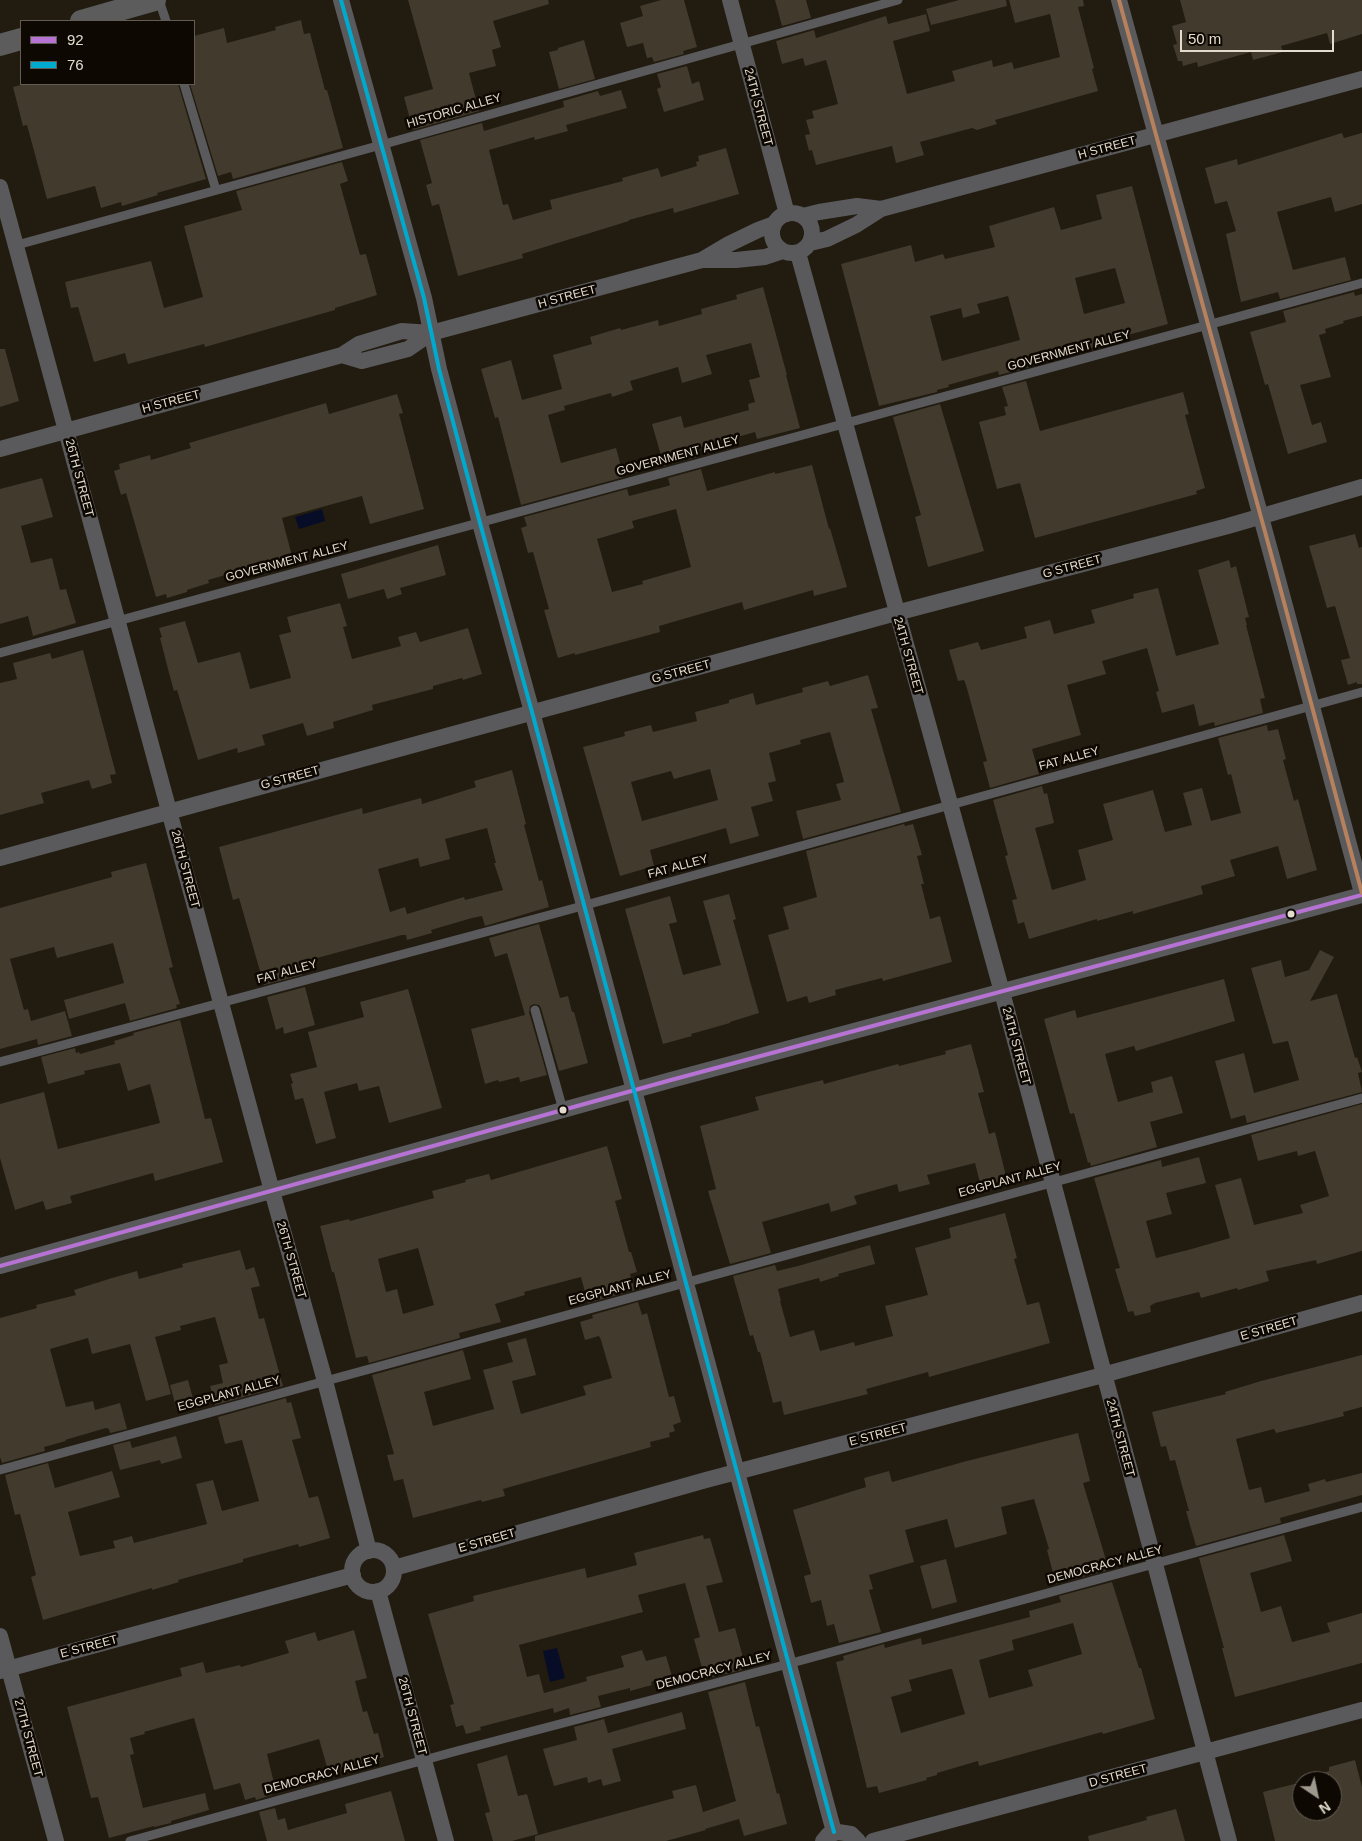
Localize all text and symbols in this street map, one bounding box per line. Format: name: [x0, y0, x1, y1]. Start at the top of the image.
legend: [20, 20, 195, 85]
scale bar: [1182, 20, 1336, 52]
text: 50 m: [1188, 30, 1221, 47]
text: 92: [67, 31, 84, 48]
text: 76: [67, 56, 84, 73]
street label: 24TH STREET: [741, 66, 775, 148]
street label: HISTORIC ALLEY: [405, 91, 503, 131]
street label: H STREET: [1076, 133, 1138, 163]
street label: H STREET: [536, 282, 598, 312]
street label: GOVERNMENT ALLEY: [1006, 328, 1132, 374]
street label: H STREET: [140, 387, 202, 417]
street label: GOVERNMENT ALLEY: [615, 433, 741, 479]
street label: 26TH STREET: [62, 437, 96, 519]
street label: GOVERNMENT ALLEY: [224, 539, 350, 585]
street label: G STREET: [1041, 552, 1103, 582]
street label: 24TH STREET: [890, 616, 926, 696]
street label: G STREET: [650, 657, 712, 687]
street label: FAT ALLEY: [1037, 744, 1101, 774]
street label: G STREET: [259, 763, 321, 793]
street label: 26TH STREET: [168, 828, 202, 910]
street label: FAT ALLEY: [646, 852, 710, 882]
unlabelled marker: [1286, 909, 1296, 919]
street label: FAT ALLEY: [255, 957, 319, 987]
street label: 24TH STREET: [999, 1005, 1033, 1087]
unlabelled marker: [558, 1105, 568, 1115]
street label: EGGPLANT ALLEY: [957, 1159, 1063, 1201]
street label: 26TH STREET: [273, 1220, 309, 1300]
street label: EGGPLANT ALLEY: [567, 1267, 673, 1309]
street label: E STREET: [1239, 1314, 1299, 1344]
street label: EGGPLANT ALLEY: [176, 1373, 282, 1415]
street label: 24TH STREET: [1103, 1397, 1137, 1479]
street label: E STREET: [848, 1420, 908, 1450]
street label: E STREET: [457, 1526, 517, 1556]
street label: DEMOCRACY ALLEY: [1046, 1543, 1164, 1587]
street label: E STREET: [59, 1632, 119, 1662]
street label: DEMOCRACY ALLEY: [655, 1649, 773, 1693]
street label: 26TH STREET: [395, 1675, 429, 1757]
street label: 27TH STREET: [11, 1697, 45, 1779]
street label: DEMOCRACY ALLEY: [263, 1753, 381, 1797]
street label: D STREET: [1087, 1761, 1149, 1791]
north arrow: [1292, 1771, 1342, 1821]
text: N: [1316, 1798, 1333, 1817]

